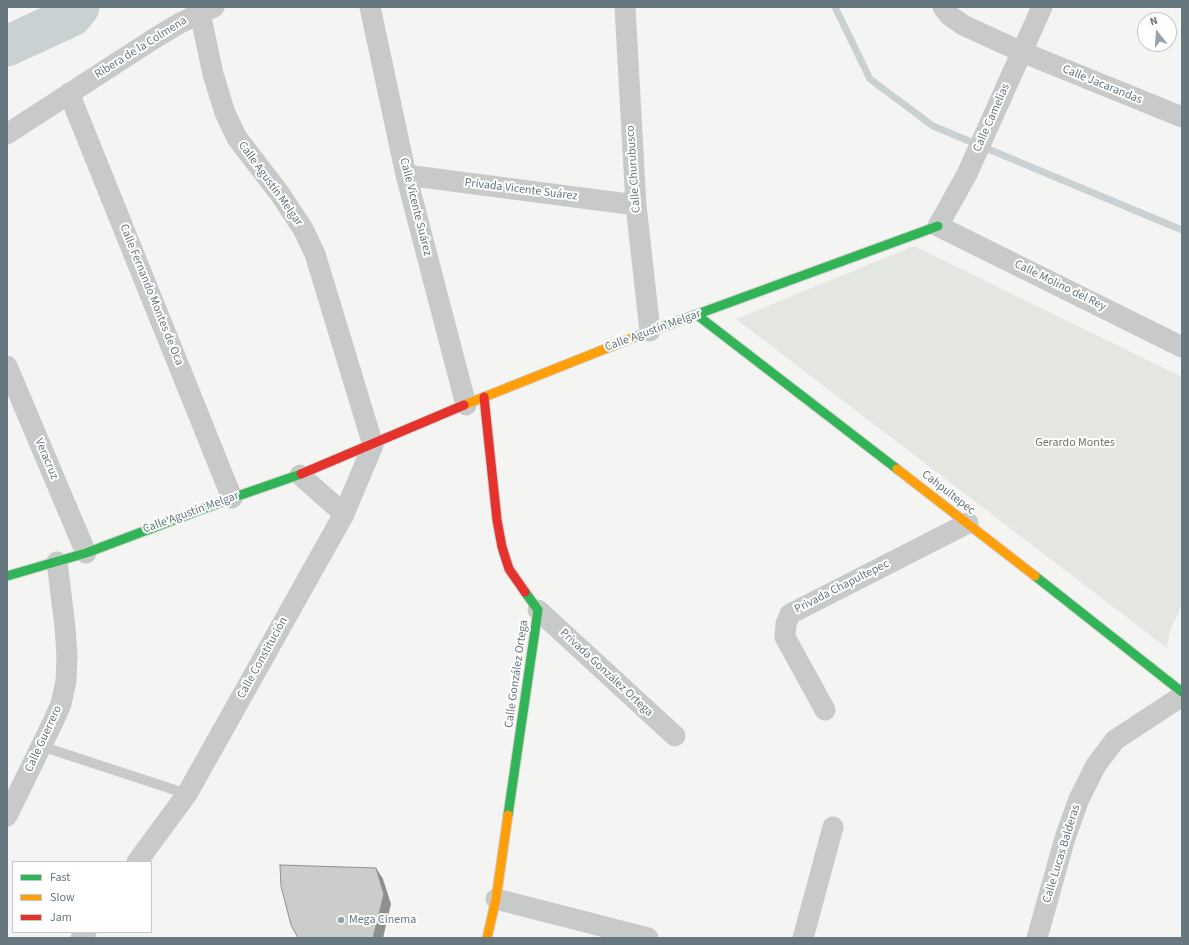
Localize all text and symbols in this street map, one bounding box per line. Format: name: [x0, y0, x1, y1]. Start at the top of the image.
north arrow: [1137, 12, 1177, 52]
text: N: [1148, 13, 1159, 29]
street label: Ribera de la Colmena: [92, 14, 190, 82]
street label: Calle Jacarandas: [1060, 62, 1144, 108]
street label: Calle Camelias: [971, 82, 1013, 154]
street label: Calle Churubusco: [624, 125, 644, 213]
street label: Calle Agustín Melgar: [234, 139, 306, 229]
street label: Calle Vicente Suárez: [396, 156, 434, 258]
street label: Privada Vicente Suárez: [464, 176, 578, 204]
street label: Calle Fernando Montes de Oca: [116, 222, 186, 368]
street label: Calle Molino del Rey: [1012, 258, 1108, 314]
street label: Calle Agustín Melgar: [603, 307, 703, 355]
street label: Veracruz: [31, 436, 61, 482]
park label: Gerardo Montes: [1035, 436, 1115, 450]
street label: Cahpultepec: [919, 468, 977, 518]
street label: Calle Agustín Melgar: [141, 489, 241, 537]
street label: Privada Chapultepec: [792, 557, 892, 617]
street label: Calle Constitución: [235, 615, 291, 701]
street label: Calle González Ortega: [502, 619, 532, 729]
street label: Privada González Ortega: [556, 626, 656, 720]
street label: Calle Guerrero: [22, 703, 66, 775]
street label: Calle Lucas Balderas: [1040, 803, 1084, 905]
legend: [12, 861, 152, 933]
text: Fast: [50, 869, 70, 886]
text: Slow: [50, 889, 75, 906]
text: Jam: [50, 909, 72, 926]
place label: Mega Cinema: [349, 913, 416, 927]
marker: Mega Cinema: [336, 915, 346, 925]

